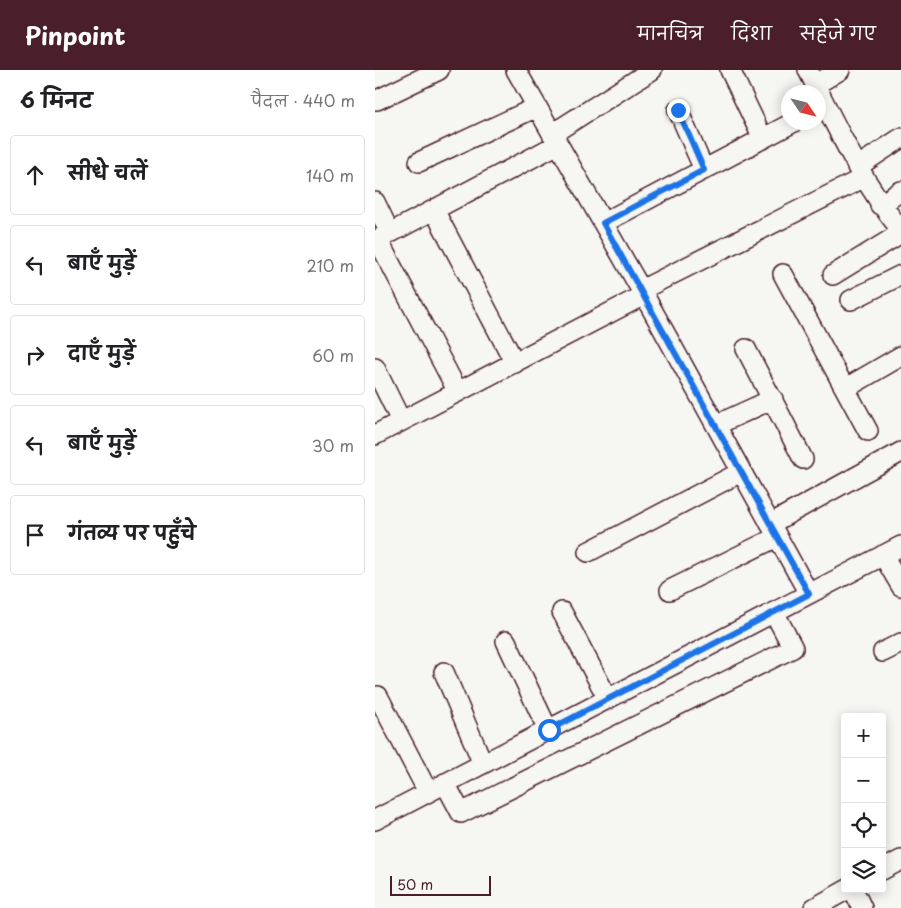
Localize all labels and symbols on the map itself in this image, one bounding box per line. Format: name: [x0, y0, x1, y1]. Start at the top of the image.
north arrow: [781, 85, 826, 130]
route end: [667, 99, 690, 122]
route start: [538, 719, 561, 742]
scale bar: [390, 873, 491, 896]

